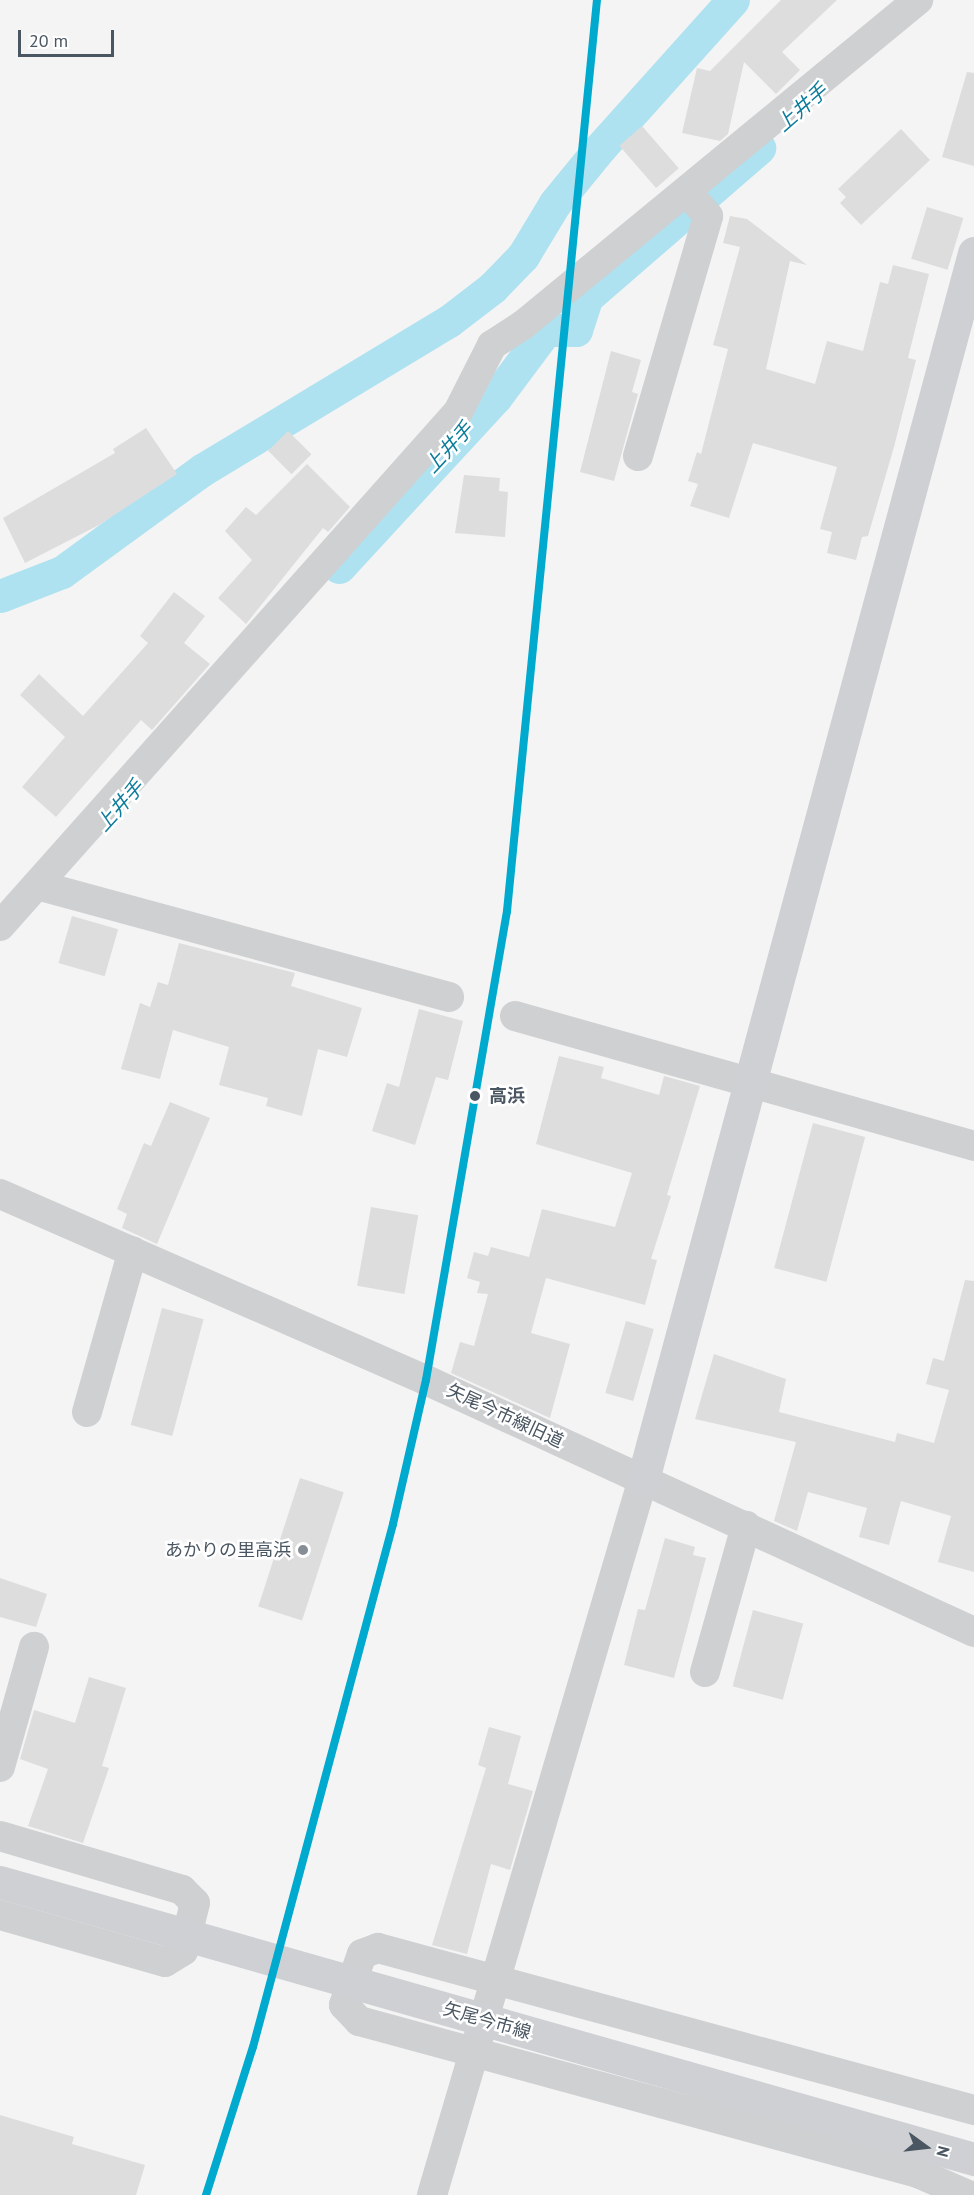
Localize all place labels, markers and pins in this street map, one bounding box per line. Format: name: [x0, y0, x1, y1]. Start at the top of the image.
place label: 高浜: [489, 1085, 525, 1107]
marker: 高浜: [466, 1087, 484, 1105]
place label: あかりの里高浜: [165, 1539, 291, 1561]
marker: あかりの里高浜: [296, 1543, 310, 1557]

